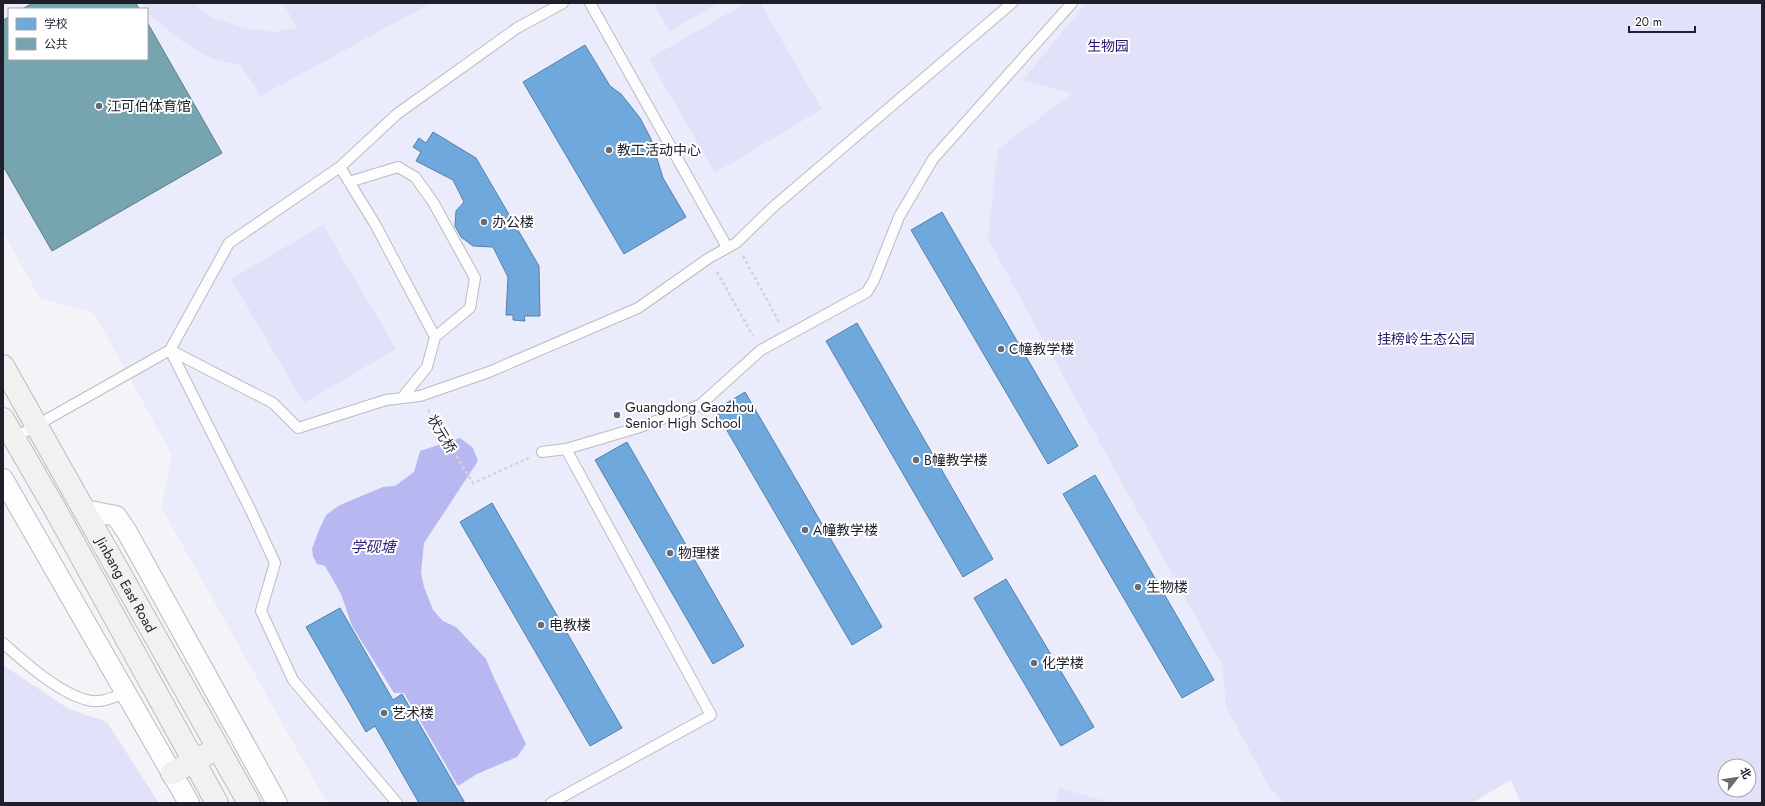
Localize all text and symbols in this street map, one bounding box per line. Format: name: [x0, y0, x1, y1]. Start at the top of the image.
legend: [8, 8, 148, 60]
scale bar: [1629, 8, 1695, 34]
text: 20 m: [1635, 13, 1662, 31]
text: 学校: [44, 15, 68, 33]
text: 公共: [44, 35, 68, 53]
park label: 生物园: [1087, 36, 1129, 56]
place label: 江可伯体育馆: [107, 96, 191, 116]
marker: 江可伯体育馆: [94, 101, 104, 111]
place label: 教工活动中心: [617, 140, 701, 160]
marker: 教工活动中心: [604, 145, 614, 155]
place label: 办公楼: [492, 212, 534, 232]
marker: 办公楼: [479, 217, 489, 227]
park label: 挂榜岭生态公园: [1377, 329, 1475, 349]
place label: C幢教学楼: [1009, 339, 1075, 359]
marker: C幢教学楼: [996, 344, 1006, 354]
place label: Guangdong Gaozhou Senior High School: [625, 397, 754, 433]
marker: Guangdong Gaozhou Senior High School: [612, 410, 622, 420]
street label: 状元桥: [423, 411, 461, 457]
place label: B幢教学楼: [924, 450, 988, 470]
marker: B幢教学楼: [911, 455, 921, 465]
place label: A幢教学楼: [813, 520, 878, 540]
marker: A幢教学楼: [800, 525, 810, 535]
street label: Jinbang East Road: [90, 532, 161, 636]
water label: 学砚塘: [350, 536, 398, 558]
place label: 物理楼: [678, 543, 720, 563]
marker: 物理楼: [665, 548, 675, 558]
place label: 生物楼: [1146, 577, 1188, 597]
marker: 生物楼: [1133, 582, 1143, 592]
place label: 电教楼: [549, 615, 591, 635]
marker: 电教楼: [536, 620, 546, 630]
place label: 化学楼: [1042, 653, 1084, 673]
marker: 化学楼: [1029, 658, 1039, 668]
place label: 艺术楼: [392, 703, 434, 723]
marker: 艺术楼: [379, 708, 389, 718]
north arrow: [1717, 758, 1757, 798]
text: 北: [1736, 764, 1755, 782]

